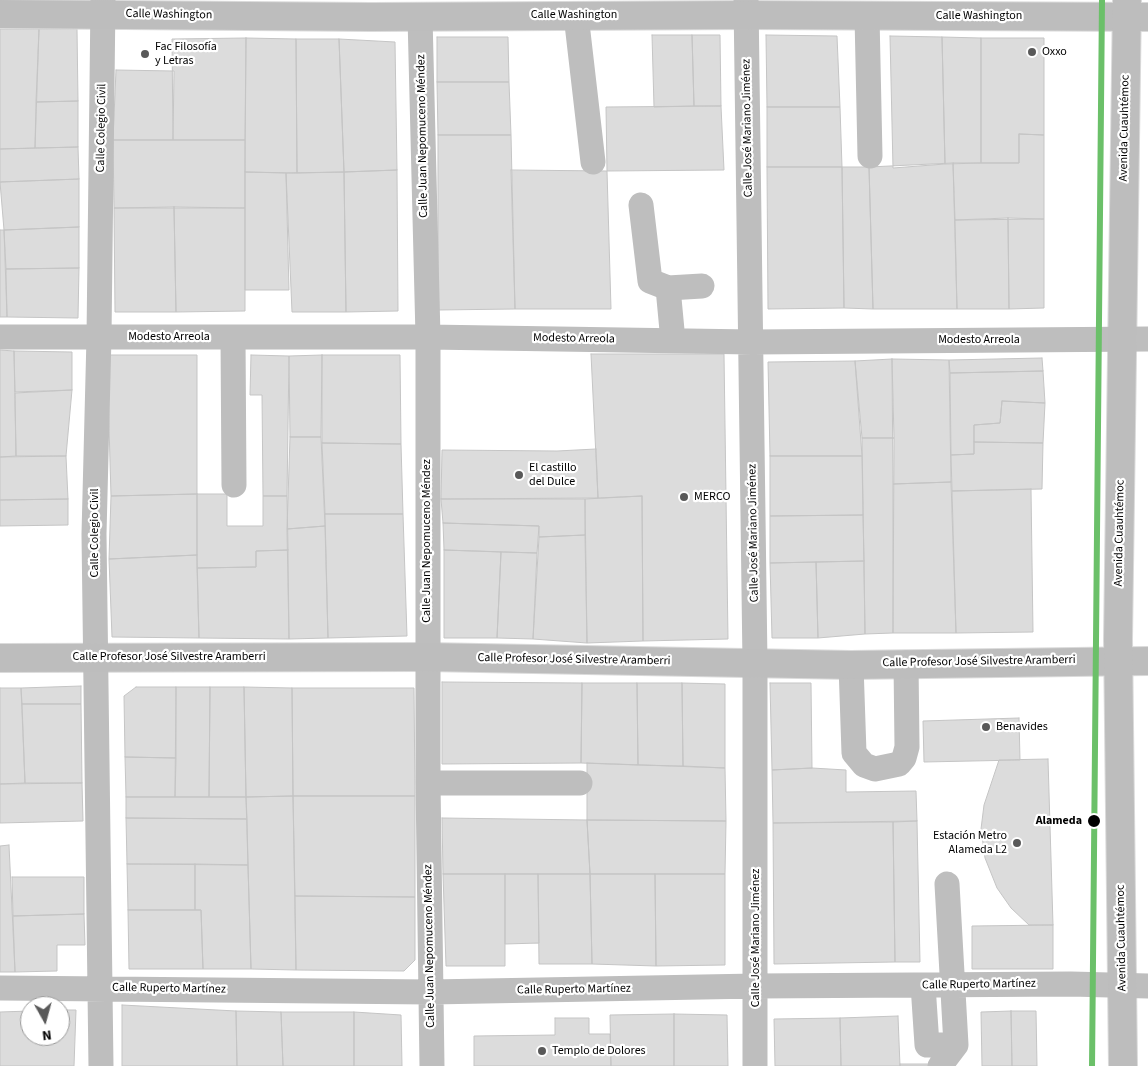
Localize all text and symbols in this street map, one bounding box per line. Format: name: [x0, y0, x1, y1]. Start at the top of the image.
street label: Calle Washington: [126, 7, 212, 23]
street label: Calle Washington: [531, 8, 617, 22]
street label: Calle Washington: [936, 9, 1022, 23]
place label: Fac Filosofía y Letras: [155, 40, 217, 68]
place label: Oxxo: [1042, 45, 1067, 59]
marker: Oxxo: [1026, 46, 1038, 58]
marker: Fac Filosofía y Letras: [139, 48, 151, 60]
street label: Calle Juan Nepomuceno Méndez: [414, 54, 432, 218]
street label: Calle José Mariano Jiménez: [740, 59, 756, 197]
street label: Avenida Cuauhtémoc: [1117, 75, 1133, 181]
street label: Calle Colegio Civil: [94, 83, 110, 173]
street label: Modesto Arreola: [128, 330, 210, 344]
street label: Modesto Arreola: [533, 331, 615, 347]
street label: Modesto Arreola: [938, 333, 1020, 347]
street label: Calle Juan Nepomuceno Méndez: [420, 459, 434, 623]
place label: El castillo del Dulce: [529, 461, 577, 489]
street label: Calle José Mariano Jiménez: [746, 464, 762, 602]
marker: El castillo del Dulce: [513, 469, 525, 481]
street label: Avenida Cuauhtémoc: [1112, 480, 1128, 586]
street label: Calle Colegio Civil: [88, 489, 102, 577]
place label: MERCO: [694, 490, 730, 504]
marker: MERCO: [678, 491, 690, 503]
street label: Calle Profesor José Silvestre Aramberri: [72, 650, 266, 664]
street label: Calle Profesor José Silvestre Aramberri: [477, 651, 671, 669]
street label: Calle Profesor José Silvestre Aramberri: [882, 653, 1076, 671]
place label: Benavides: [996, 720, 1048, 734]
marker: Benavides: [980, 721, 992, 733]
marker: Alameda: [1086, 813, 1102, 829]
place label: Alameda: [1036, 814, 1082, 828]
place label: Estación Metro Alameda L2: [933, 829, 1007, 857]
marker: Estación Metro Alameda L2: [1011, 837, 1023, 849]
street label: Calle Juan Nepomuceno Méndez: [421, 864, 439, 1028]
street label: Calle José Mariano Jiménez: [749, 869, 763, 1007]
street label: Avenida Cuauhtémoc: [1114, 885, 1130, 991]
street label: Calle Ruperto Martínez: [922, 977, 1036, 993]
street label: Calle Ruperto Martínez: [112, 981, 226, 997]
street label: Calle Ruperto Martínez: [517, 982, 631, 998]
north arrow: [20, 996, 70, 1046]
text: N: [41, 1024, 53, 1045]
place label: Templo de Dolores: [552, 1044, 646, 1058]
marker: Templo de Dolores: [536, 1045, 548, 1057]

